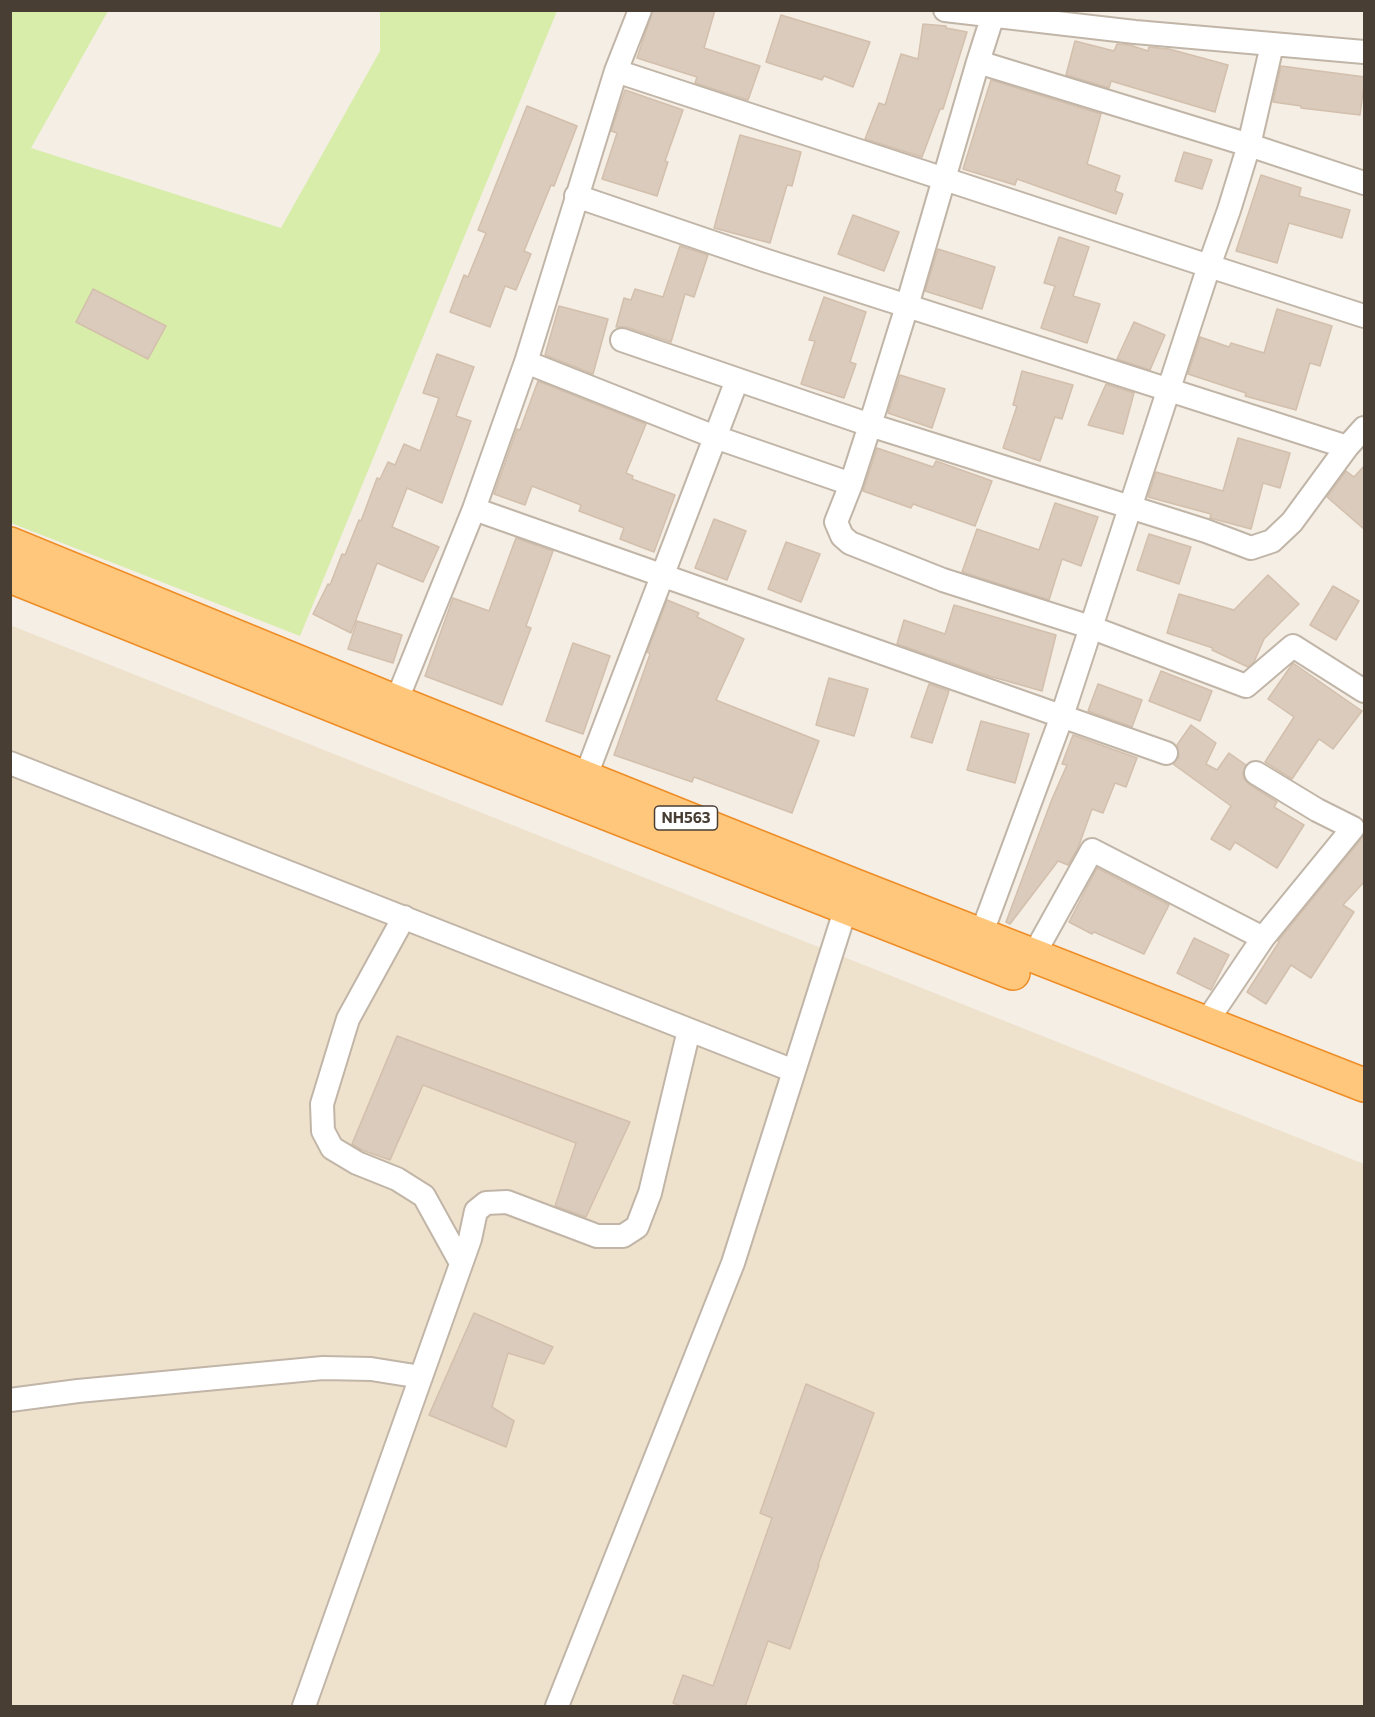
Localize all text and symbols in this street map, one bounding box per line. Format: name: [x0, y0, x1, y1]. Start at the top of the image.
road number: NH563: [654, 806, 718, 830]

